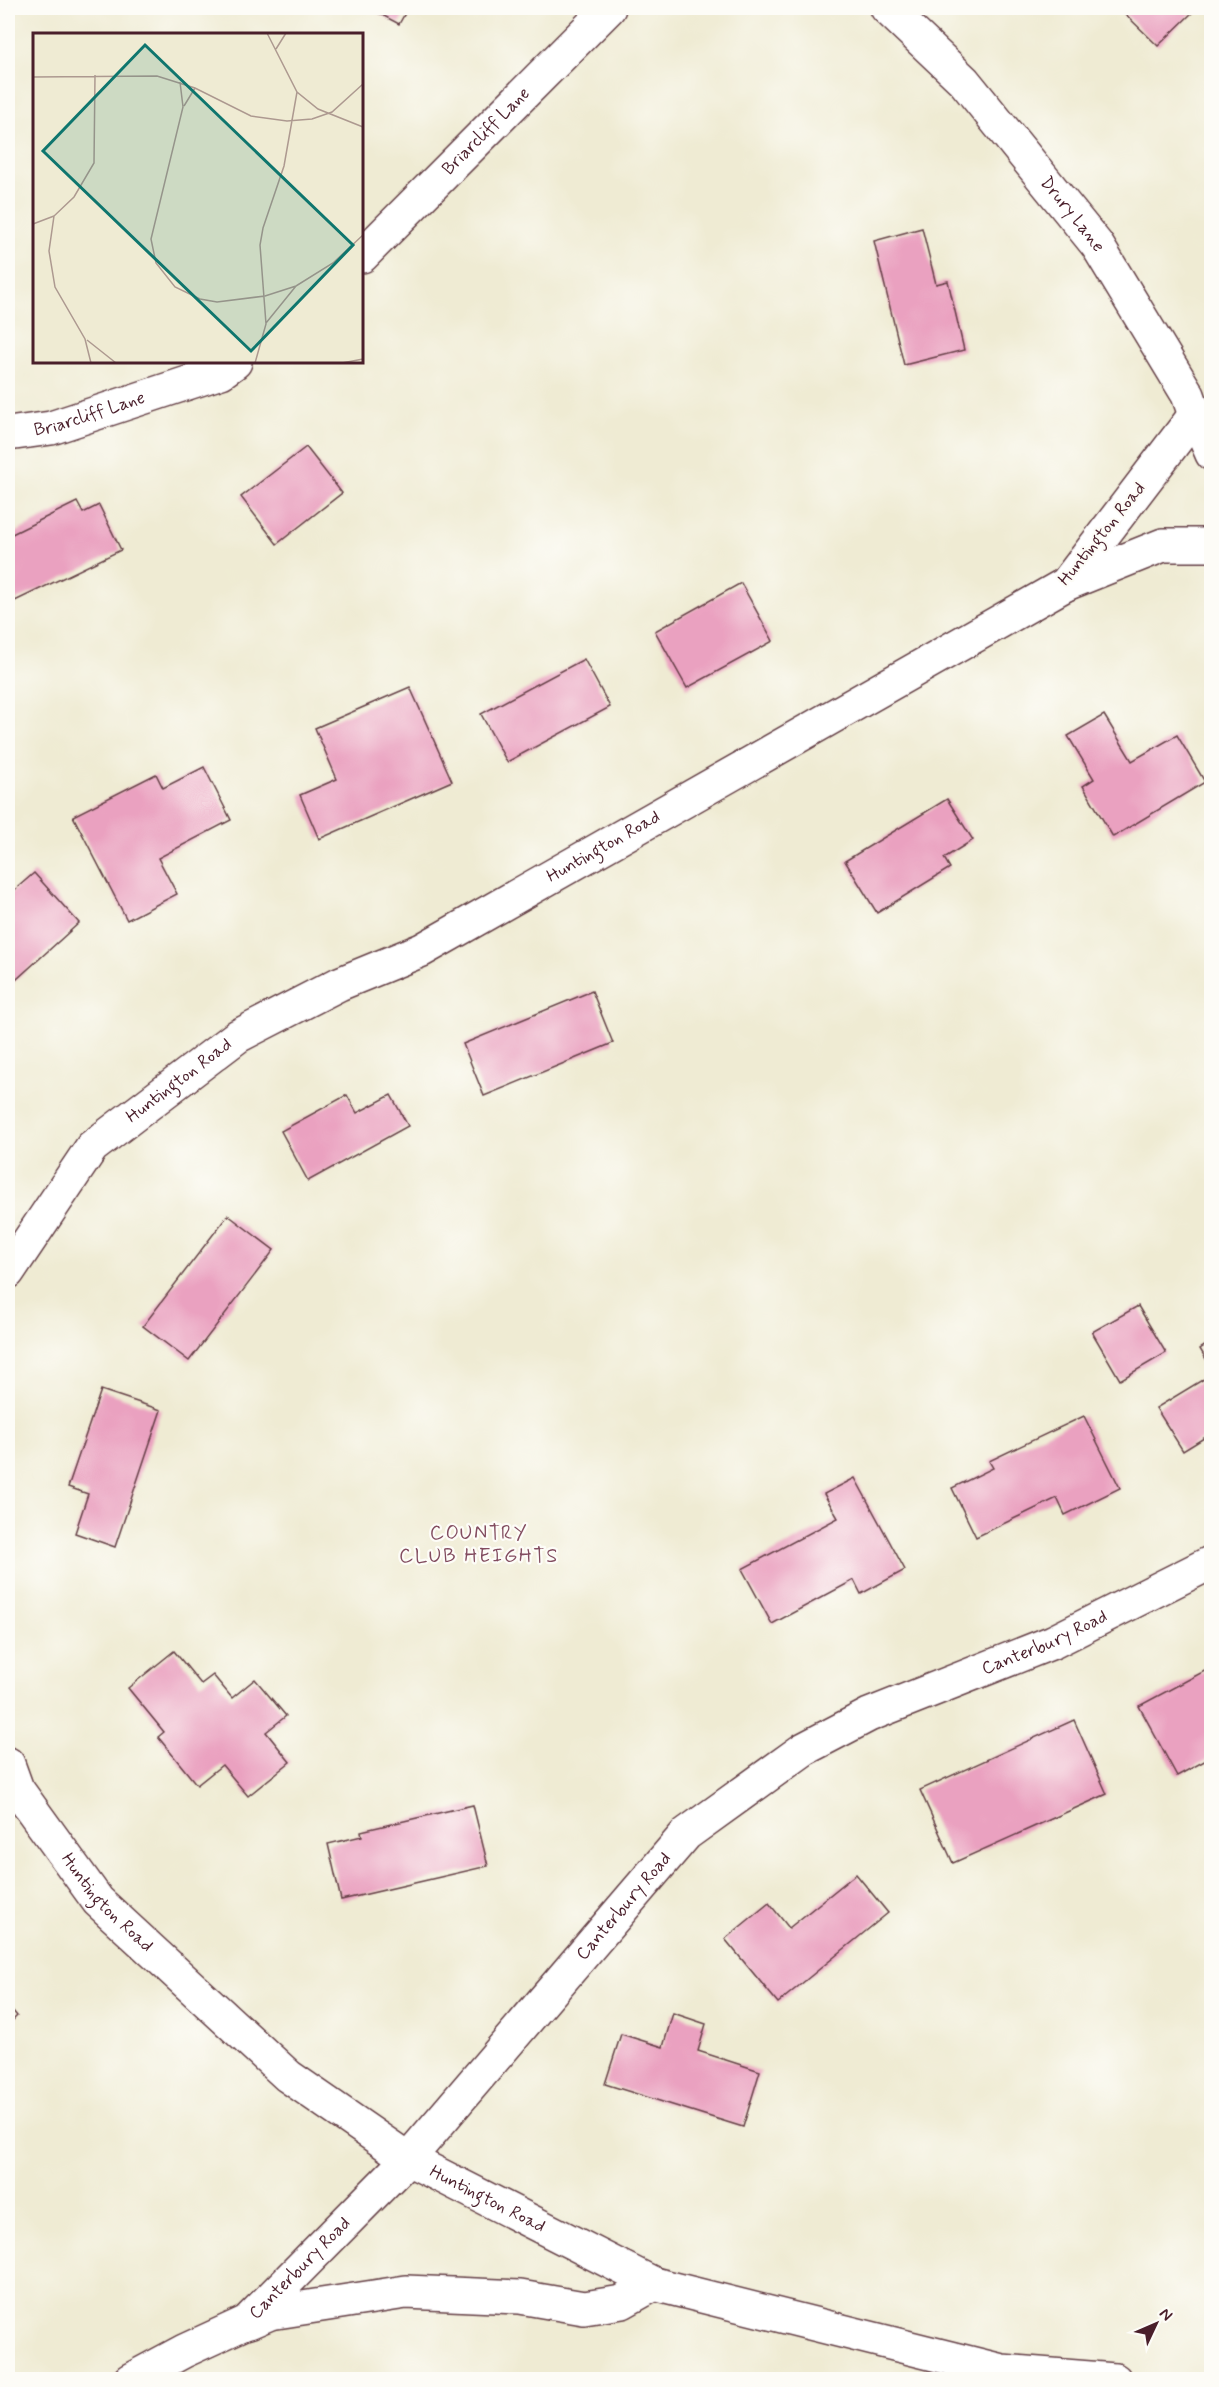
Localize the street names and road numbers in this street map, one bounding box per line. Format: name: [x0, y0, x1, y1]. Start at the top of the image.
street label: Briarcliff Lane: [437, 82, 535, 181]
street label: Drury Lane: [1034, 172, 1111, 257]
street label: Briarcliff Lane: [32, 386, 148, 442]
street label: Huntington Road: [1053, 477, 1153, 592]
street label: Huntington Road: [542, 805, 665, 889]
street label: Huntington Road: [121, 1033, 237, 1129]
street label: Canterbury Road: [978, 1605, 1111, 1681]
street label: Canterbury Road: [571, 1847, 677, 1966]
street label: Huntington Road: [55, 1848, 158, 1958]
street label: Huntington Road: [425, 2160, 549, 2239]
street label: Canterbury Road: [244, 2212, 356, 2325]

